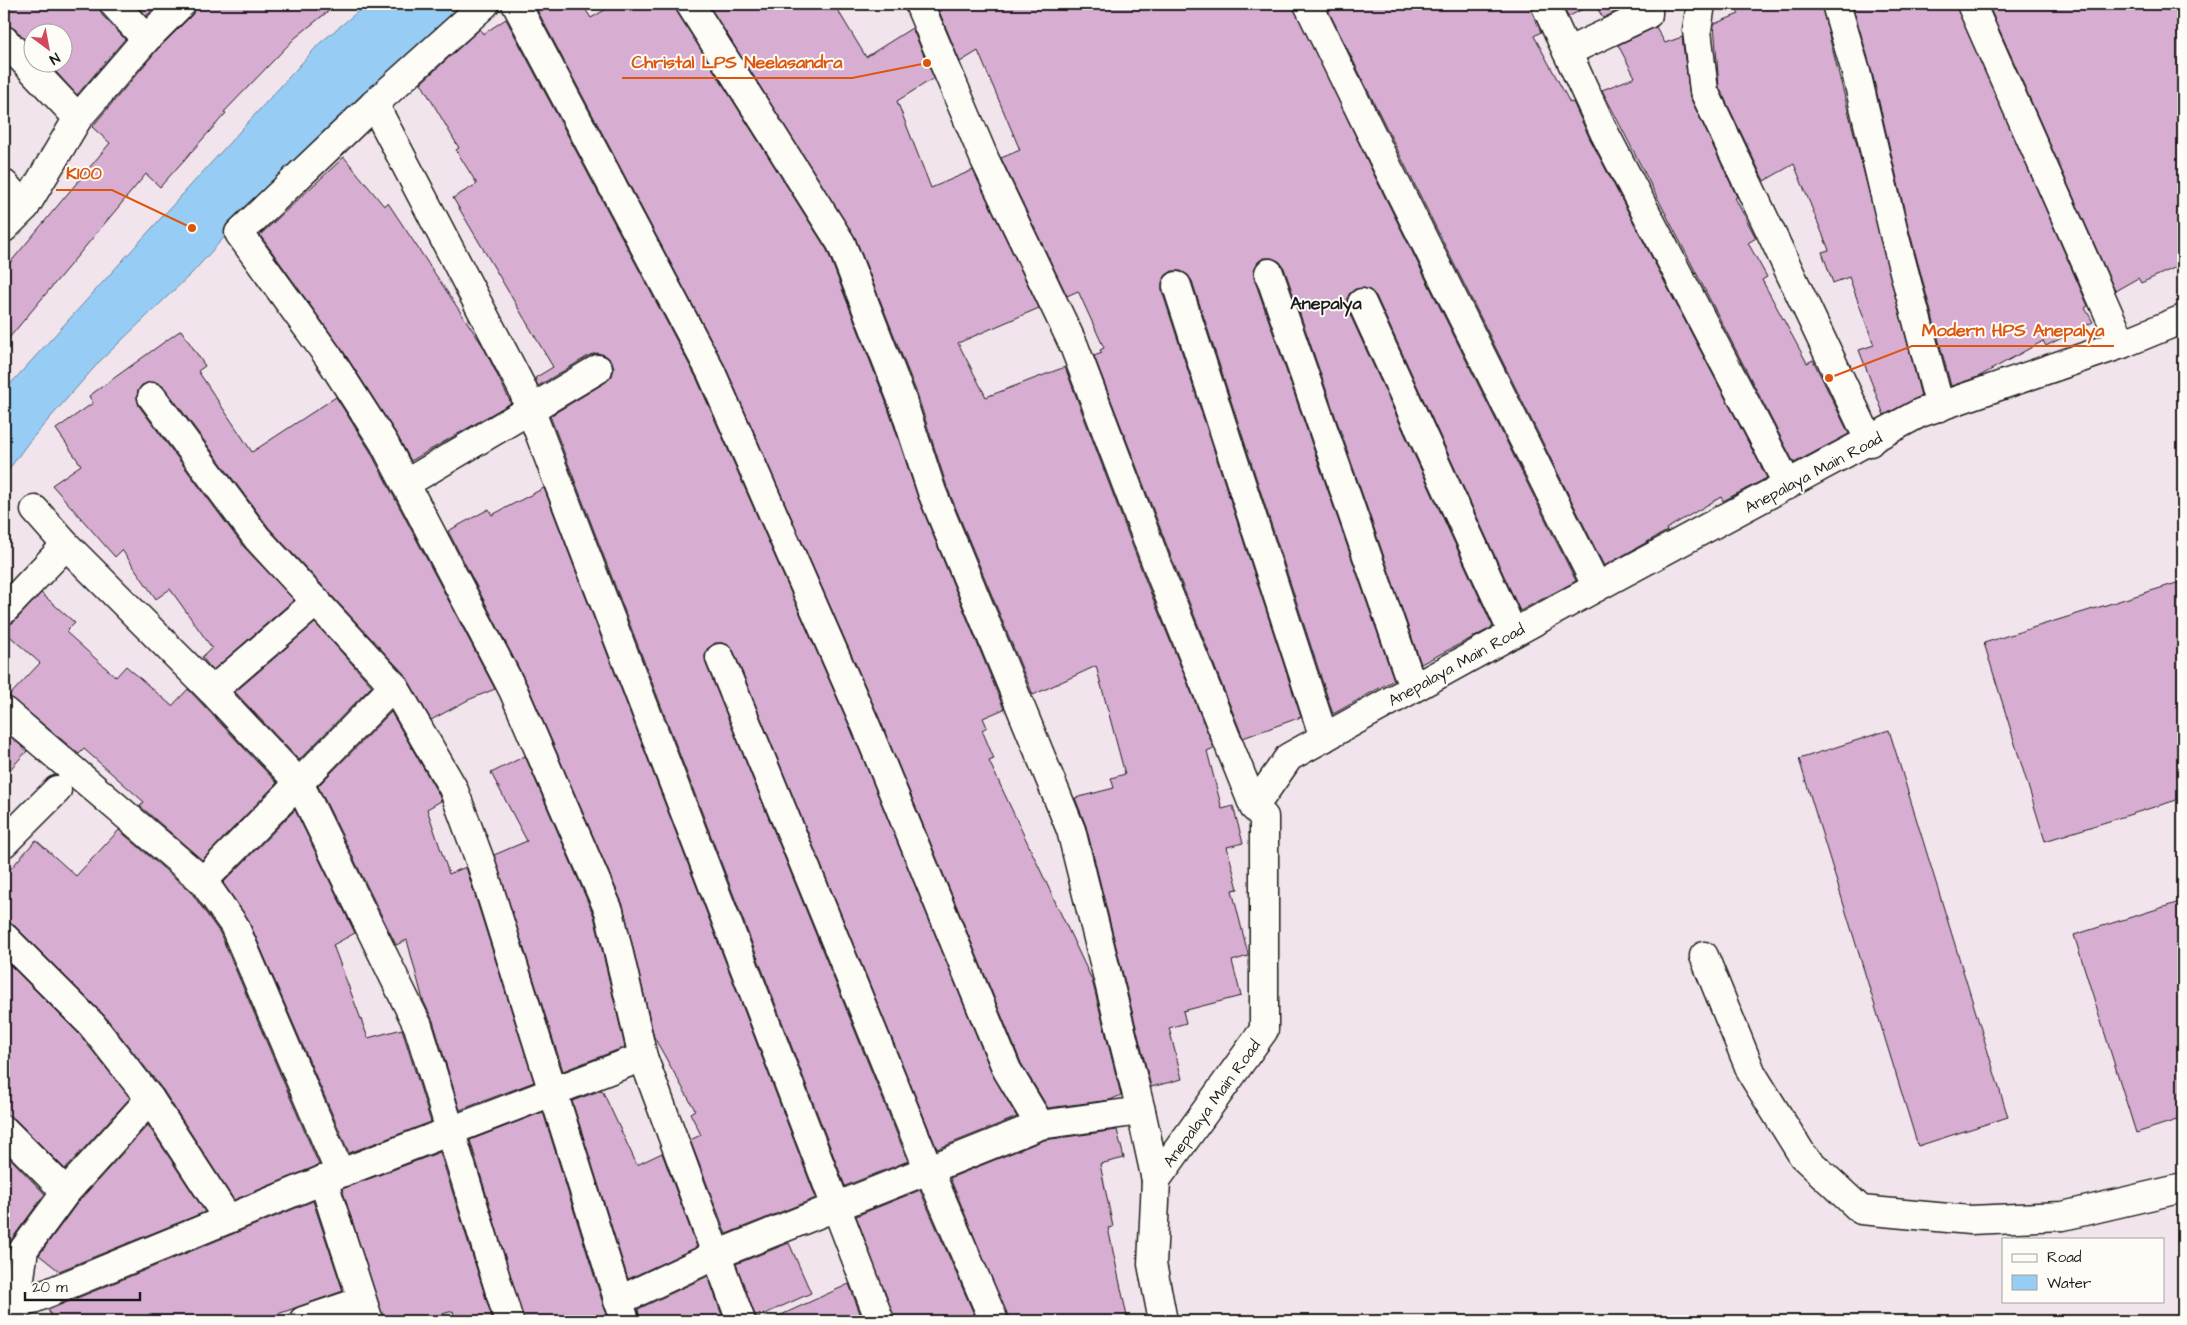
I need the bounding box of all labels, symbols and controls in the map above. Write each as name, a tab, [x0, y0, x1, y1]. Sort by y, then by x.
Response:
north arrow	[22, 22, 72, 72]
callout: Christal LPS Neelasandra	[622, 45, 852, 78]
text: N	[45, 47, 63, 69]
text: Christal LPS Neelasandra	[632, 50, 843, 75]
callout: K100	[56, 157, 112, 190]
text: K100	[66, 161, 103, 186]
district label: Anepalya	[1290, 291, 1362, 317]
callout: Modern HPS Anepalya	[1912, 313, 2114, 346]
text: Modern HPS Anepalya	[1922, 318, 2105, 344]
street label: Anepalaya Main Road	[1741, 427, 1887, 519]
street label: Anepalaya Main Road	[1384, 618, 1529, 712]
street label: Anepalaya Main Road	[1158, 1035, 1266, 1172]
legend	[2002, 1238, 2164, 1302]
text: Road	[2047, 1247, 2082, 1268]
scale bar	[25, 1270, 140, 1302]
text: Water	[2047, 1273, 2091, 1294]
text: 20 m	[32, 1277, 68, 1298]

